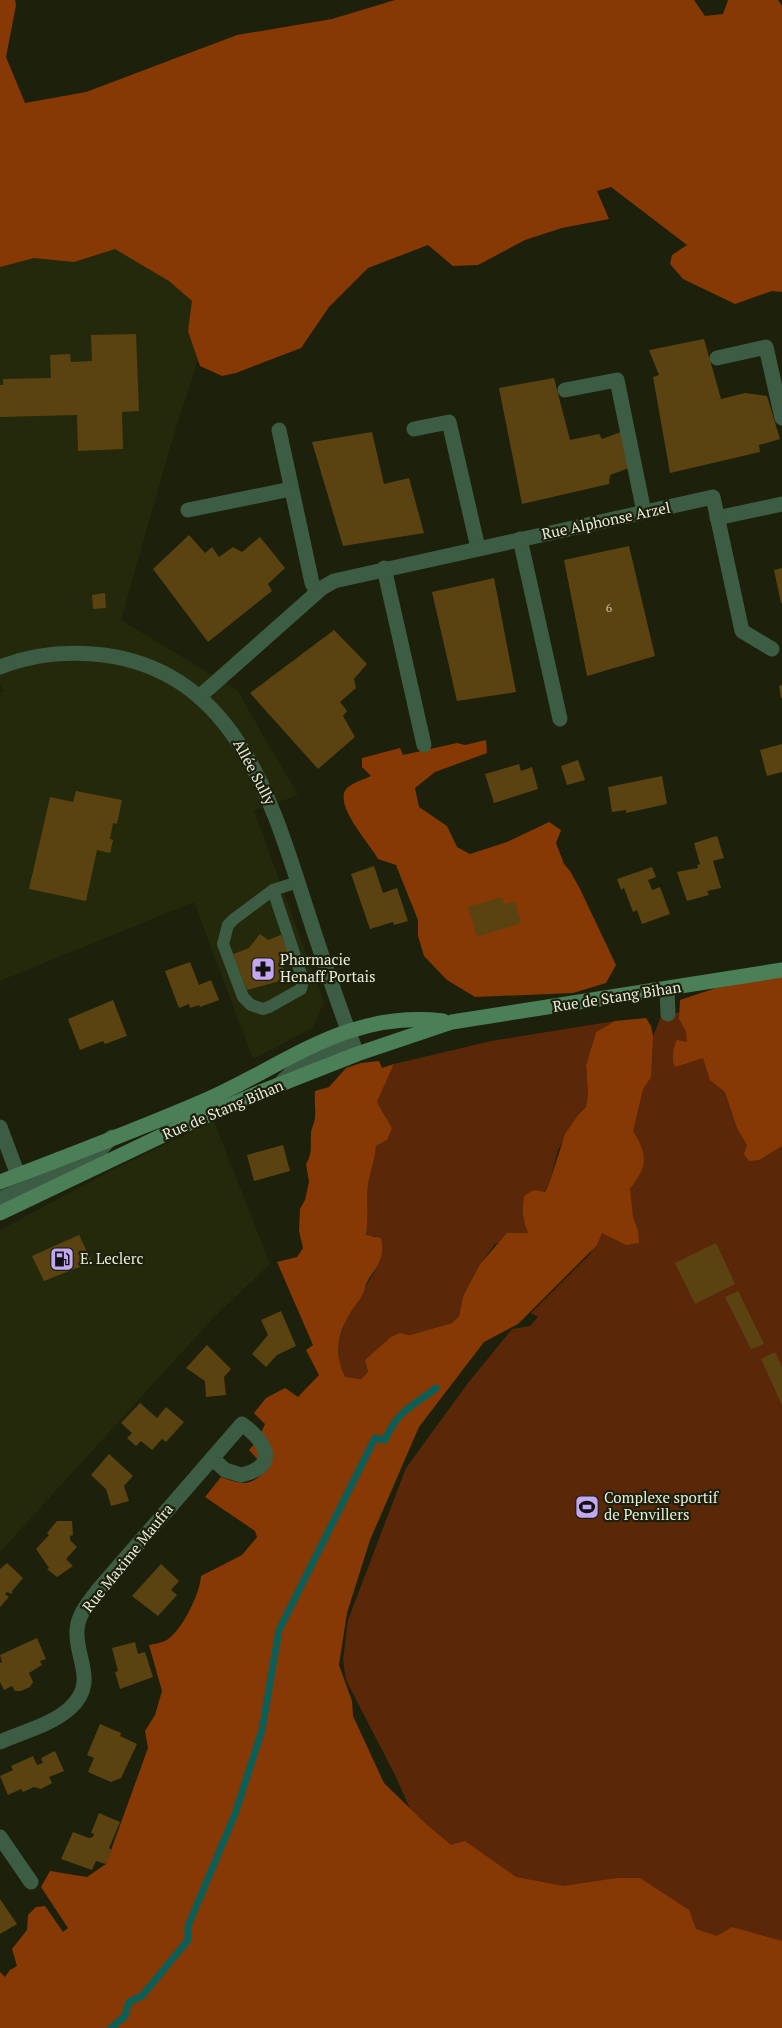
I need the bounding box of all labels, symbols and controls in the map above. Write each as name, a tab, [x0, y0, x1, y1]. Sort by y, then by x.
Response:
street label: Rue Alphonse Arzel	[540, 497, 672, 543]
house number: 6	[606, 600, 613, 615]
street label: Allée Sully	[229, 735, 281, 808]
place label: Pharmacie Henaff Portais	[280, 949, 376, 986]
pharmacy icon: Pharmacie Henaff Portais	[250, 956, 276, 982]
street label: Rue de Stang Bihan	[551, 976, 682, 1016]
street label: Rue de Stang Bihan	[159, 1075, 286, 1144]
fuel station icon: E. Leclerc	[49, 1246, 75, 1272]
place label: E. Leclerc	[80, 1248, 144, 1268]
place label: Complexe sportif de Penvillers	[604, 1487, 719, 1524]
sports icon: Complexe sportif de Penvillers	[574, 1494, 600, 1520]
street label: Rue Maxime Maufra	[77, 1499, 177, 1616]

